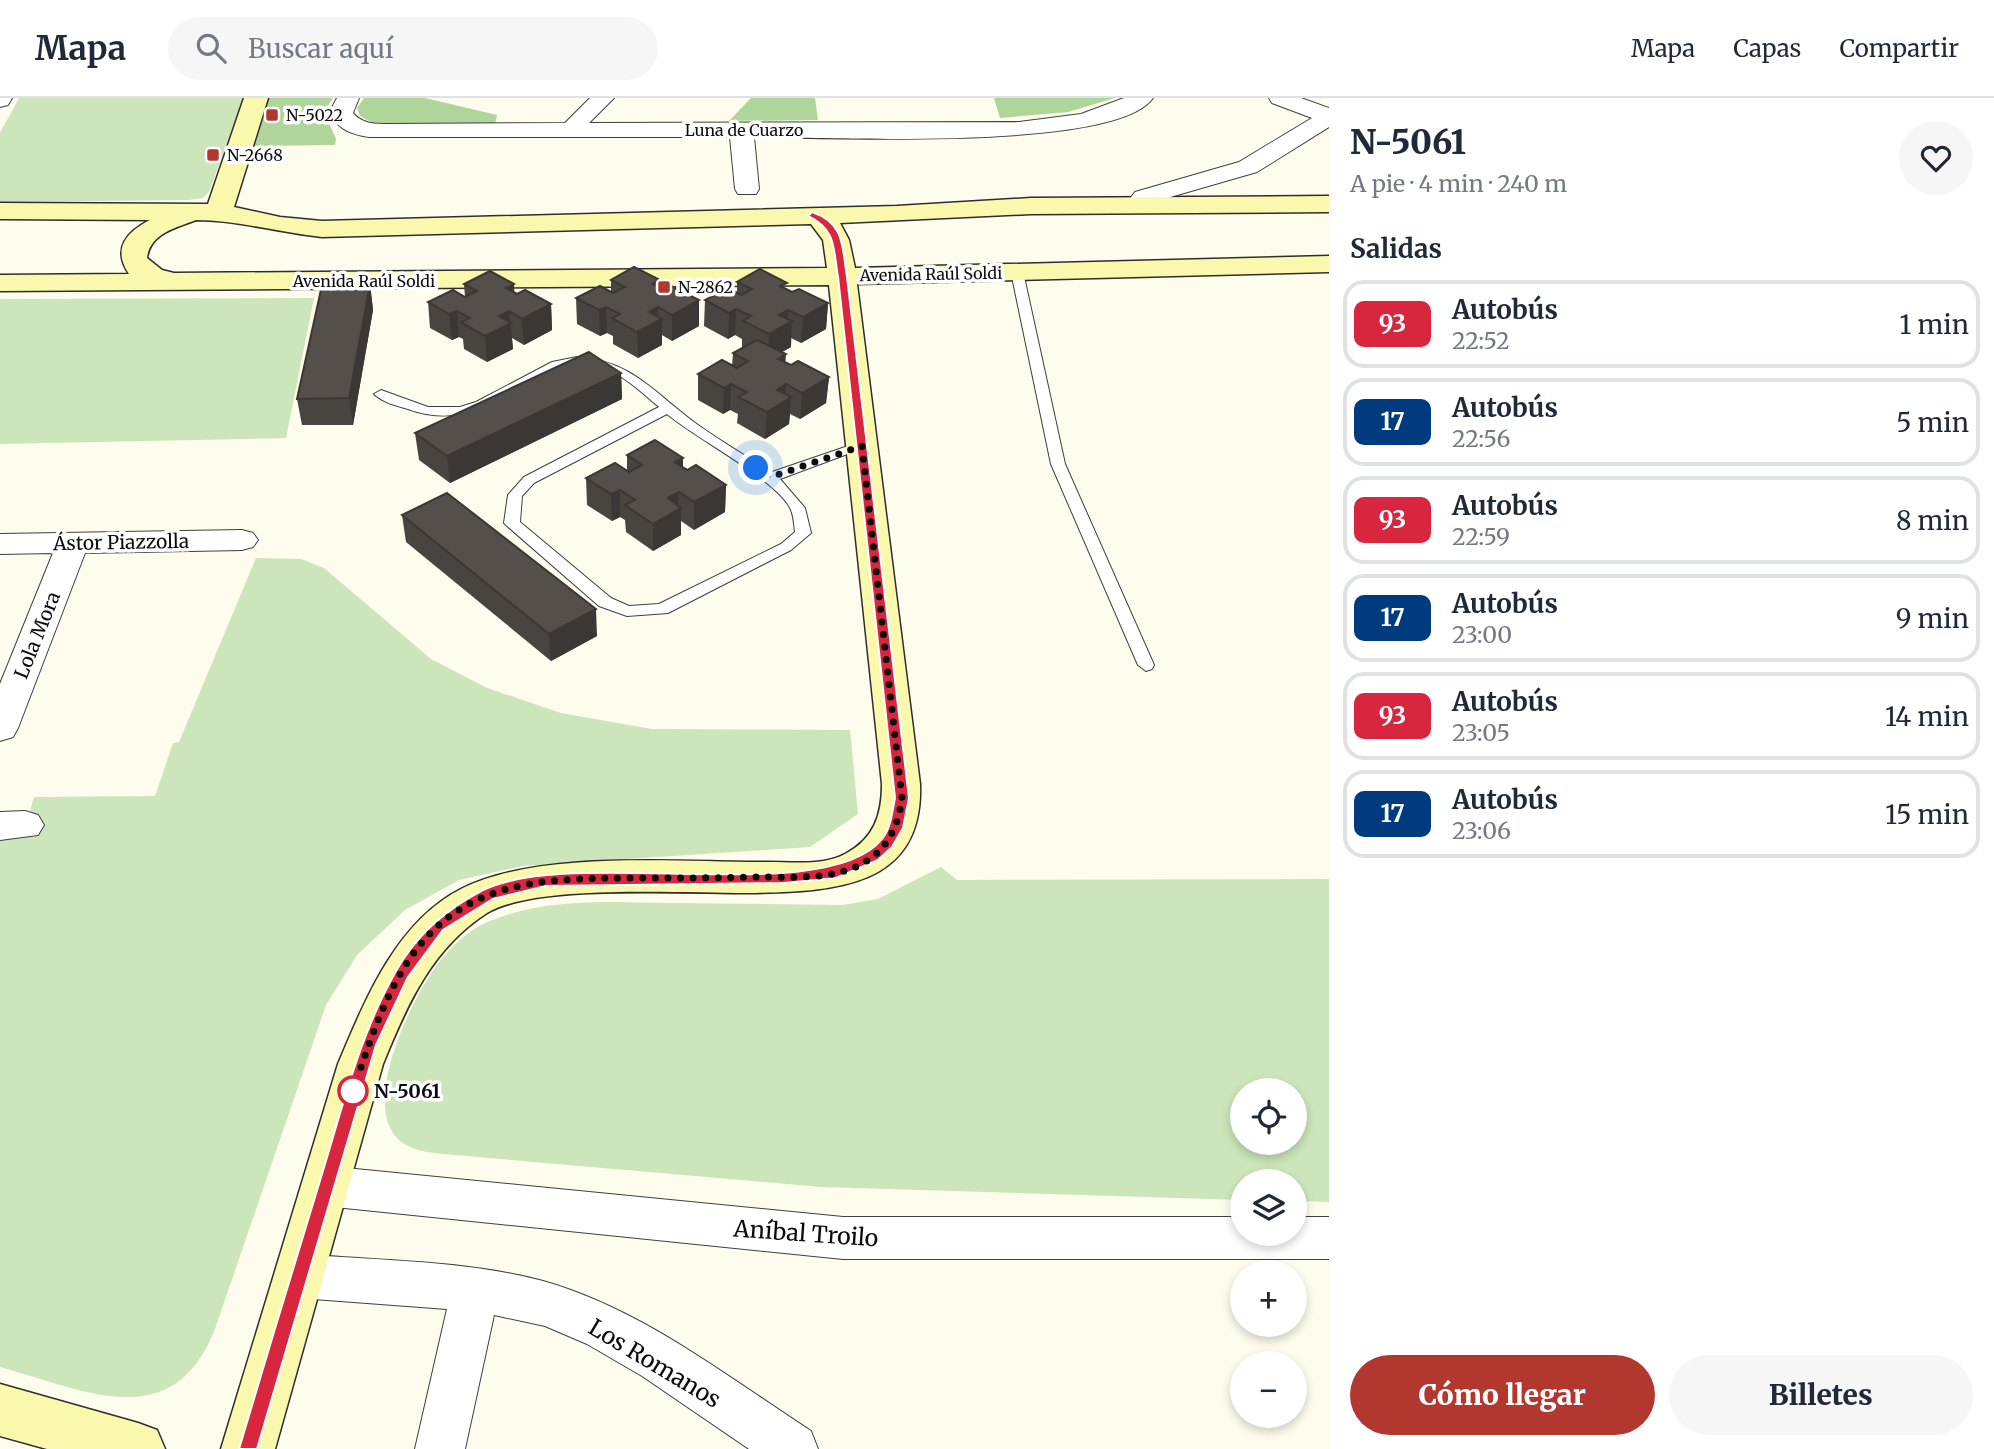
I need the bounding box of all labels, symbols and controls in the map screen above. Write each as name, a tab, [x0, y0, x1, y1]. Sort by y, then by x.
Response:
search box	[168, 17, 658, 80]
text: Mapa	[35, 28, 126, 69]
icon: search	[192, 29, 230, 67]
text: Buscar aquí	[248, 32, 393, 65]
text: Mapa	[1631, 33, 1695, 64]
text: Capas	[1733, 33, 1801, 64]
text: Compartir	[1839, 33, 1959, 64]
place label: N-5022	[286, 105, 343, 125]
marker: N-5022	[264, 107, 280, 123]
street label: Luna de Cuarzo	[685, 120, 803, 140]
button: heart	[1899, 121, 1973, 195]
text: N-5061	[1350, 122, 1466, 163]
place label: N-2668	[227, 145, 283, 165]
marker: N-2668	[205, 147, 221, 163]
text: A pie · 4 min · 240 m	[1350, 169, 1567, 198]
text: Salidas	[1350, 232, 1442, 265]
street label: Avenida Raúl Soldi	[859, 263, 1002, 285]
street label: Avenida Raúl Soldi	[292, 271, 435, 291]
place label: N-2862	[678, 277, 733, 297]
marker: N-2862	[656, 279, 672, 295]
text: Autobús	[1452, 293, 1558, 326]
text: 93	[1379, 308, 1406, 339]
text: 1 min	[1900, 308, 1969, 341]
text: 22:52	[1452, 326, 1510, 355]
text: Autobús	[1452, 391, 1558, 424]
text: 17	[1380, 406, 1405, 437]
text: 5 min	[1896, 406, 1969, 439]
text: 22:56	[1452, 424, 1510, 453]
your location	[738, 450, 773, 485]
text: Autobús	[1452, 489, 1558, 522]
text: 93	[1379, 504, 1406, 535]
text: 8 min	[1896, 504, 1969, 537]
text: 22:59	[1452, 522, 1510, 551]
street label: Ástor Piazzolla	[52, 529, 189, 555]
text: Autobús	[1452, 587, 1558, 620]
street label: Lola Mora	[9, 588, 65, 682]
text: 17	[1380, 602, 1405, 633]
text: 9 min	[1896, 602, 1969, 635]
text: 23:00	[1452, 620, 1512, 649]
text: Autobús	[1452, 685, 1558, 718]
text: 93	[1379, 700, 1406, 731]
text: 14 min	[1885, 700, 1969, 733]
text: 23:05	[1452, 718, 1510, 747]
text: Autobús	[1452, 783, 1558, 816]
text: 17	[1380, 798, 1405, 829]
text: 15 min	[1885, 798, 1969, 831]
text: 23:06	[1452, 816, 1511, 845]
marker: N-5061	[338, 1076, 368, 1106]
map controls	[1230, 1078, 1307, 1428]
button: locate	[1230, 1078, 1307, 1155]
place label: N-5061	[374, 1079, 440, 1103]
button: layers	[1230, 1169, 1307, 1246]
street label: Aníbal Troilo	[732, 1213, 879, 1253]
button: +	[1230, 1260, 1307, 1337]
street label: Los Romanos	[584, 1312, 726, 1414]
button: −	[1230, 1351, 1307, 1428]
button: Cómo llegar	[1350, 1355, 1655, 1435]
button: Billetes	[1669, 1355, 1973, 1435]

